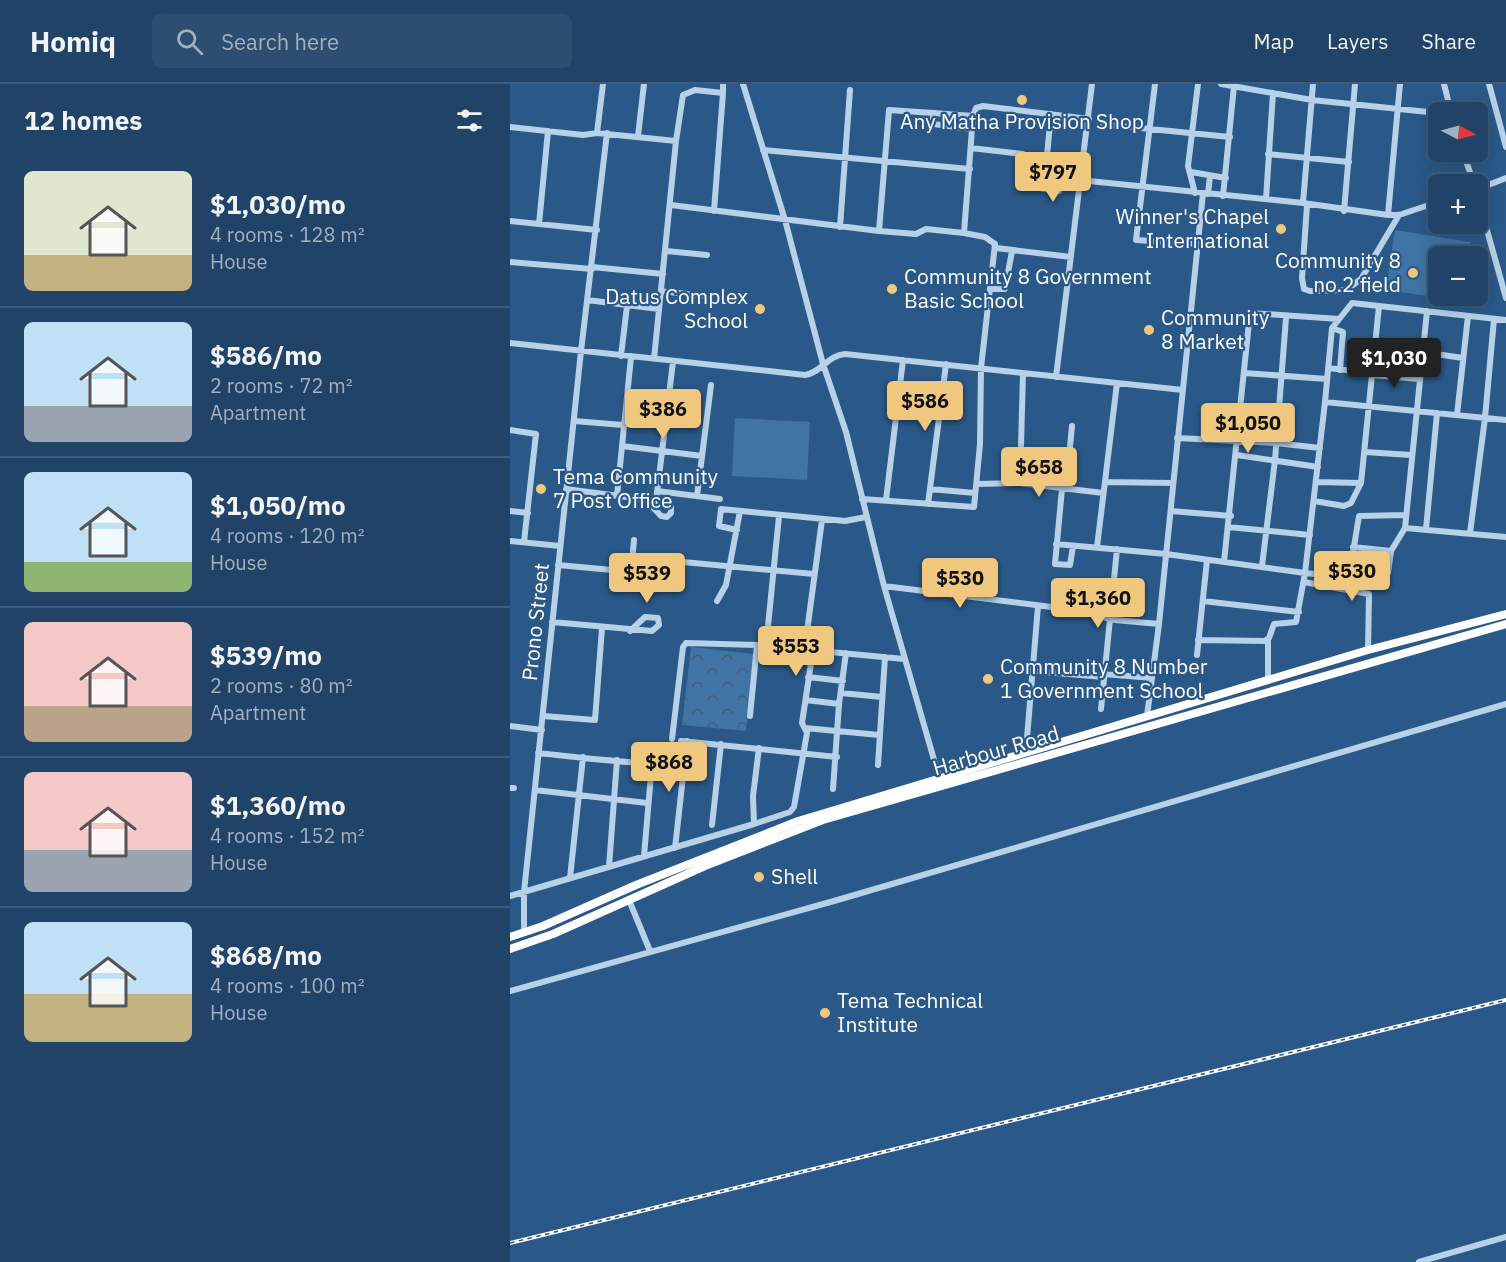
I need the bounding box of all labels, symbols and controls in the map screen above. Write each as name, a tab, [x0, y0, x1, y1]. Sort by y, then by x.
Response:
search box	[152, 14, 572, 68]
text: Homiq	[30, 23, 116, 60]
icon: search	[173, 25, 206, 58]
text: Search here	[221, 27, 339, 56]
text: Map	[1254, 27, 1294, 55]
text: Layers	[1327, 27, 1389, 55]
text: Share	[1422, 27, 1476, 55]
marker: Any Matha Provision Shop	[1015, 93, 1029, 107]
north arrow	[1428, 102, 1488, 162]
map controls	[1428, 102, 1488, 306]
text: 12 homes	[24, 103, 142, 137]
icon: filters	[453, 104, 486, 137]
place label: Any Matha Provision Shop	[900, 107, 1144, 135]
pin: $797	[1017, 152, 1089, 203]
text: $797	[1029, 158, 1077, 185]
button: +	[1428, 174, 1488, 234]
text: $1,030/mo	[210, 187, 346, 221]
icon: home	[72, 195, 144, 267]
place label: Winner's Chapel International	[1115, 202, 1269, 254]
text: 4 rooms · 128 m²	[210, 221, 365, 248]
marker: Winner's Chapel International	[1274, 222, 1288, 236]
place label: Community 8 no.2 field	[1275, 246, 1401, 298]
button: −	[1428, 246, 1488, 306]
text: House	[210, 248, 267, 275]
place label: Community 8 Government Basic School	[904, 262, 1152, 314]
marker: Community 8 no.2 field	[1406, 266, 1420, 280]
place label: Datus Complex School	[605, 282, 748, 334]
marker: Community 8 Government Basic School	[885, 282, 899, 296]
marker: Datus Complex School	[753, 302, 767, 316]
place label: Community 8 Market	[1161, 303, 1270, 355]
marker: Community 8 Market	[1142, 323, 1156, 337]
text: $586/mo	[210, 338, 322, 372]
pin: $1,030	[1345, 338, 1443, 389]
text: $1,030	[1361, 344, 1427, 371]
icon: home	[72, 346, 144, 418]
text: 2 rooms · 72 m²	[210, 372, 353, 399]
pin: $586	[889, 381, 961, 432]
text: $586	[901, 387, 949, 414]
pin: $386	[627, 389, 699, 440]
text: $386	[639, 395, 687, 422]
text: Apartment	[210, 399, 306, 426]
pin: $1,050	[1199, 403, 1297, 454]
text: $1,050	[1215, 409, 1281, 436]
pin: $658	[1003, 447, 1075, 498]
text: $658	[1015, 453, 1063, 480]
place label: Tema Community 7 Post Office	[553, 462, 719, 514]
marker: Tema Community 7 Post Office	[534, 482, 548, 496]
text: $1,050/mo	[210, 488, 346, 522]
icon: home	[72, 496, 144, 568]
text: 4 rooms · 120 m²	[210, 522, 365, 549]
text: House	[210, 549, 267, 576]
pin: $530	[1316, 551, 1388, 602]
pin: $539	[611, 553, 683, 604]
text: $530	[1328, 557, 1376, 584]
pin: $530	[924, 558, 996, 609]
text: $539	[623, 559, 671, 586]
street label: Prono Street	[515, 562, 555, 682]
text: $530	[936, 564, 984, 591]
pin: $1,360	[1049, 578, 1147, 629]
text: $1,360	[1065, 584, 1131, 611]
pin: $553	[760, 626, 832, 677]
text: $553	[772, 632, 820, 659]
text: $539/mo	[210, 638, 322, 672]
icon: home	[72, 646, 144, 718]
place label: Community 8 Number 1 Government School	[1000, 652, 1208, 704]
text: 2 rooms · 80 m²	[210, 672, 353, 699]
marker: Community 8 Number 1 Government School	[981, 672, 995, 686]
text: Apartment	[210, 699, 306, 726]
street label: Harbour Road	[929, 719, 1062, 781]
pin: $868	[633, 742, 705, 793]
text: $868	[645, 748, 693, 775]
text: $1,360/mo	[210, 788, 346, 822]
icon: home	[72, 796, 144, 868]
text: 4 rooms · 152 m²	[210, 822, 365, 849]
text: House	[210, 849, 267, 876]
place label: Shell	[771, 862, 818, 890]
marker: Shell	[752, 870, 766, 884]
text: $868/mo	[210, 938, 322, 972]
icon: home	[72, 946, 144, 1018]
text: 4 rooms · 100 m²	[210, 972, 365, 999]
place label: Tema Technical Institute	[837, 986, 983, 1038]
text: House	[210, 999, 267, 1026]
marker: Tema Technical Institute	[818, 1006, 832, 1020]

